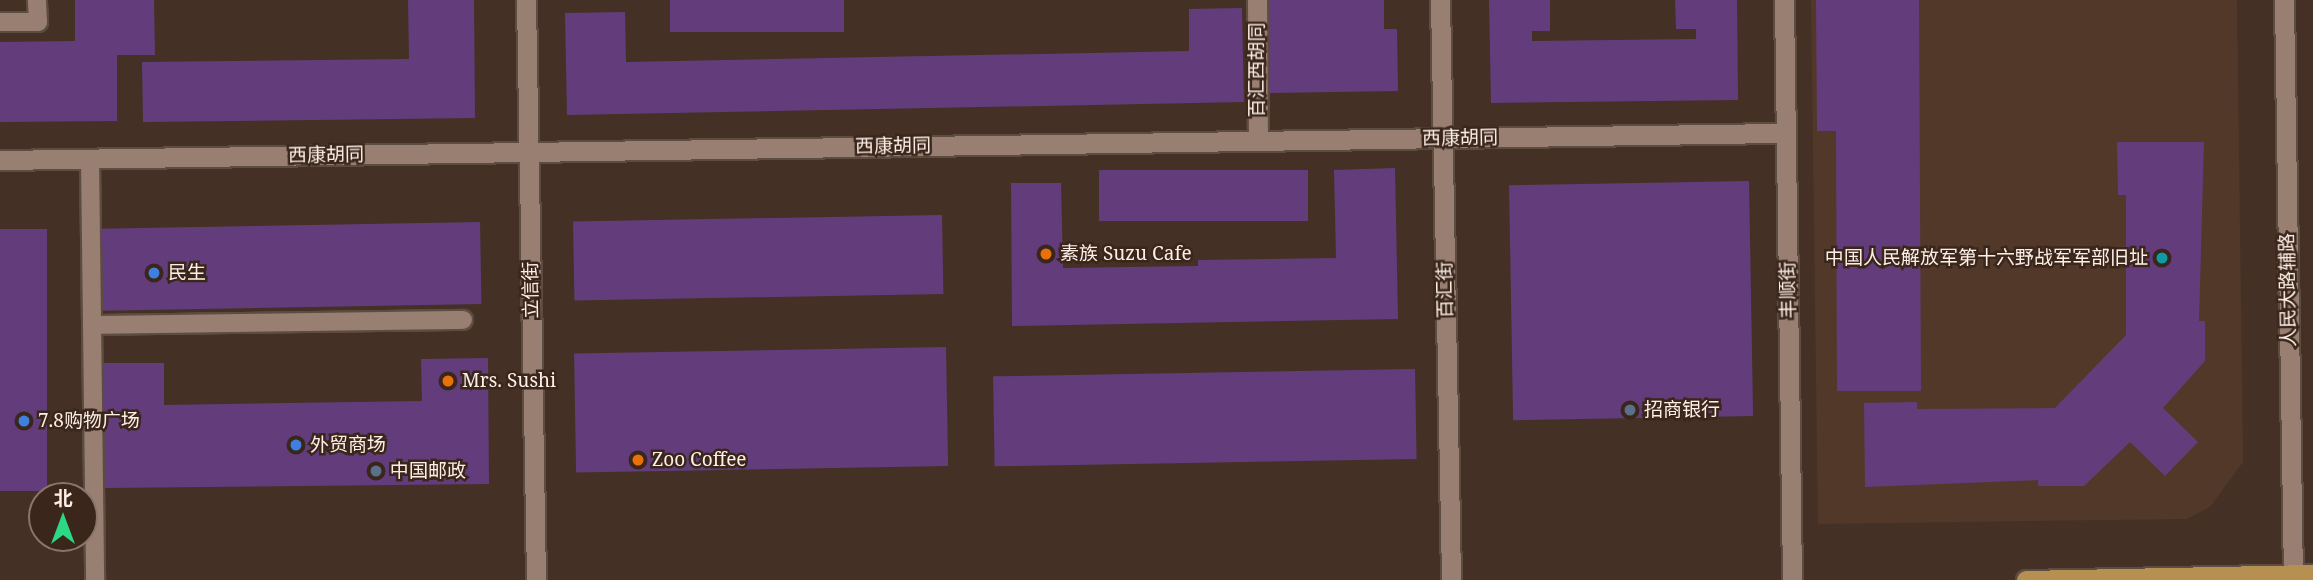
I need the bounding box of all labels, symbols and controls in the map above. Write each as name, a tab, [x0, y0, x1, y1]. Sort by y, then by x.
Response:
street label: 百汇西胡同	[1246, 23, 1268, 117]
street label: 西康胡同	[1422, 126, 1498, 150]
street label: 西康胡同	[855, 134, 931, 158]
street label: 西康胡同	[288, 143, 364, 167]
street label: 人民大路辅路	[2276, 233, 2300, 347]
place label: 素族 Suzu Cafe	[1060, 243, 1192, 265]
marker: 素族 Suzu Cafe	[1038, 246, 1054, 262]
place label: 中国人民解放军第十六野战军军部旧址	[1825, 247, 2148, 269]
marker: 中国人民解放军第十六野战军军部旧址	[2154, 250, 2170, 266]
street label: 立信街	[519, 261, 543, 319]
street label: 百汇街	[1433, 261, 1457, 319]
street label: 丰顺街	[1776, 261, 1800, 319]
place label: 民生	[168, 262, 206, 284]
marker: 民生	[146, 265, 162, 281]
place label: Mrs. Sushi	[462, 370, 556, 392]
marker: Mrs. Sushi	[440, 373, 456, 389]
place label: 招商银行	[1644, 399, 1720, 421]
marker: 招商银行	[1622, 402, 1638, 418]
place label: 7.8购物广场	[38, 410, 140, 432]
marker: 7.8购物广场	[16, 413, 32, 429]
place label: 外贸商场	[310, 434, 386, 456]
marker: 外贸商场	[288, 437, 304, 453]
place label: Zoo Coffee	[652, 449, 747, 471]
marker: Zoo Coffee	[630, 452, 646, 468]
place label: 中国邮政	[390, 460, 466, 482]
marker: 中国邮政	[368, 463, 384, 479]
north arrow	[28, 482, 98, 552]
text: 北	[53, 485, 73, 511]

